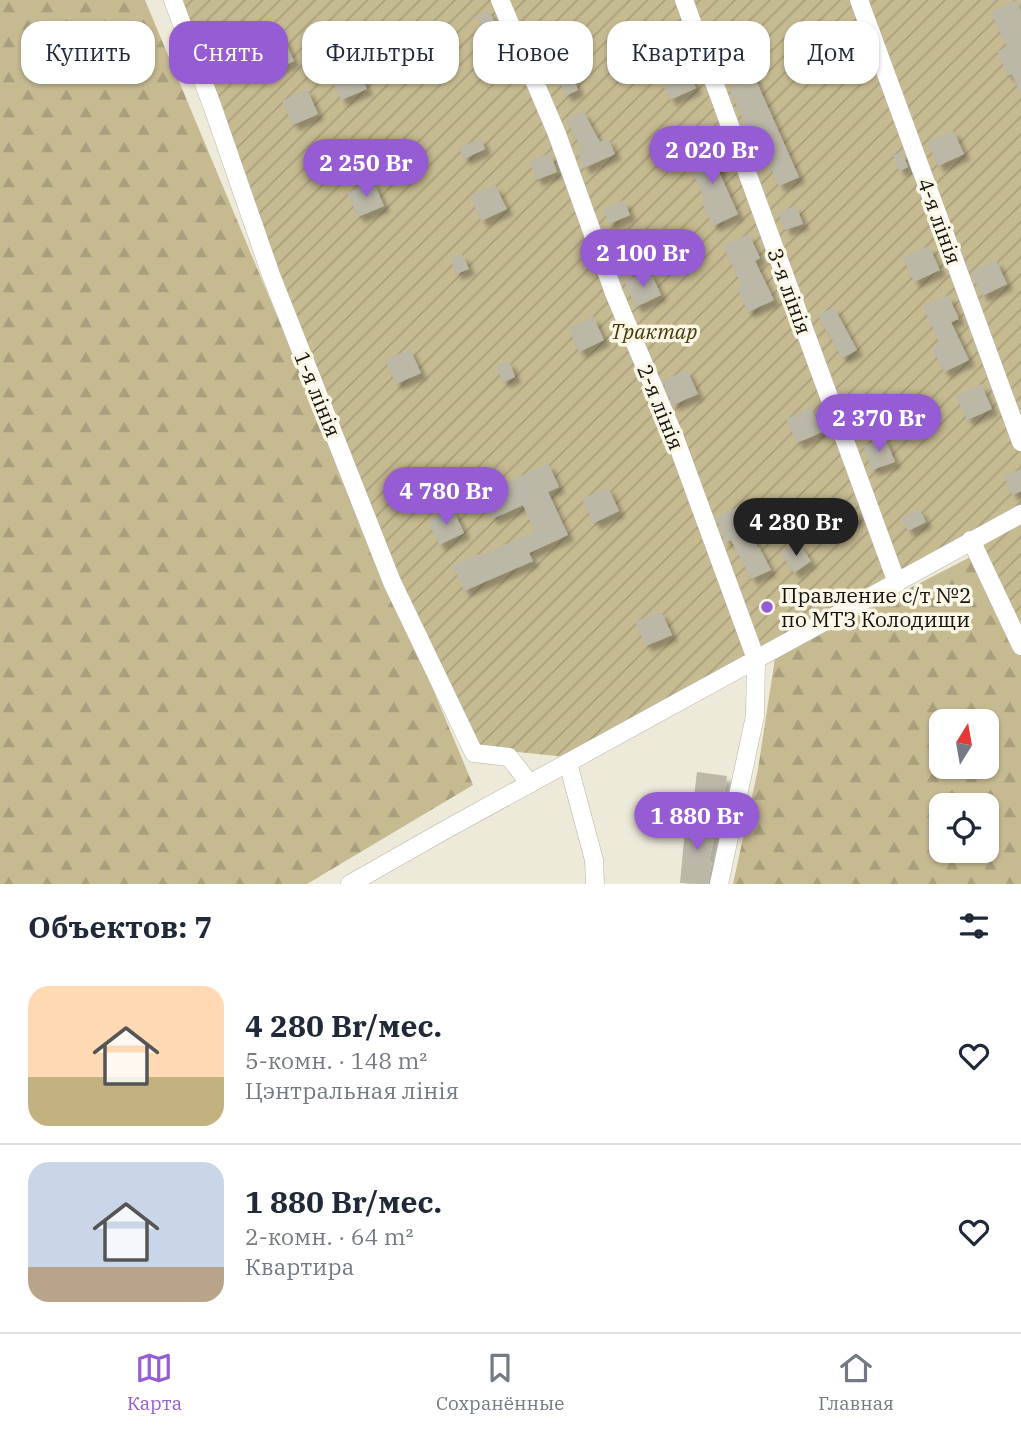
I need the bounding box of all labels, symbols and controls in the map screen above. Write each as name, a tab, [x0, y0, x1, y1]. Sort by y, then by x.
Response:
chip: Купить	[21, 21, 155, 84]
chip: Снять	[169, 21, 288, 84]
chip: Фильтры	[302, 21, 459, 84]
chip: Новое	[473, 21, 593, 84]
chip: Квартира	[607, 21, 770, 84]
chip: Дом	[784, 21, 879, 84]
pin: 2 020 Br	[640, 127, 784, 186]
text: 2 020 Br	[665, 134, 759, 164]
pin: 2 250 Br	[294, 140, 438, 199]
text: 2 250 Br	[319, 147, 413, 177]
street label: 4-я лінія	[911, 174, 969, 268]
pin: 2 100 Br	[571, 230, 715, 289]
text: 2 100 Br	[596, 237, 690, 267]
street label: 3-я лінія	[761, 244, 819, 338]
park label: Трактар	[610, 317, 698, 345]
street label: 1-я лінія	[288, 347, 348, 441]
street label: 2-я лінія	[631, 360, 691, 454]
pin: 2 370 Br	[807, 394, 951, 454]
text: 2 370 Br	[832, 402, 926, 432]
pin: 4 780 Br	[374, 468, 518, 527]
text: 4 780 Br	[399, 475, 493, 505]
pin: 4 280 Br	[724, 498, 868, 558]
text: 4 280 Br	[749, 506, 843, 536]
place label: Правление с/т №2 по МТЗ Колодищи	[781, 581, 972, 633]
marker: Правление с/т №2 по МТЗ Колодищи	[759, 599, 775, 615]
north arrow	[929, 709, 999, 779]
map controls	[929, 709, 999, 863]
pin: 1 880 Br	[625, 792, 769, 852]
button: locate	[929, 793, 999, 863]
text: 1 880 Br	[650, 800, 744, 830]
text: Объектов: 7	[28, 907, 212, 946]
icon: filters	[955, 907, 993, 945]
text: 4 280 Br/мес.	[245, 1006, 442, 1045]
icon: home	[84, 1014, 168, 1098]
icon: heart	[955, 1037, 993, 1075]
text: 5-комн. · 148 m²	[245, 1045, 427, 1075]
text: Цэнтральная лінія	[245, 1075, 459, 1105]
text: 1 880 Br/мес.	[245, 1182, 442, 1221]
icon: home	[84, 1190, 168, 1274]
icon: heart	[955, 1213, 993, 1251]
text: 2-комн. · 64 m²	[245, 1221, 414, 1251]
text: Квартира	[245, 1251, 354, 1281]
tab: Карта	[127, 1349, 182, 1415]
tab: Сохранённые	[436, 1349, 565, 1415]
tab: Главная	[818, 1349, 894, 1415]

